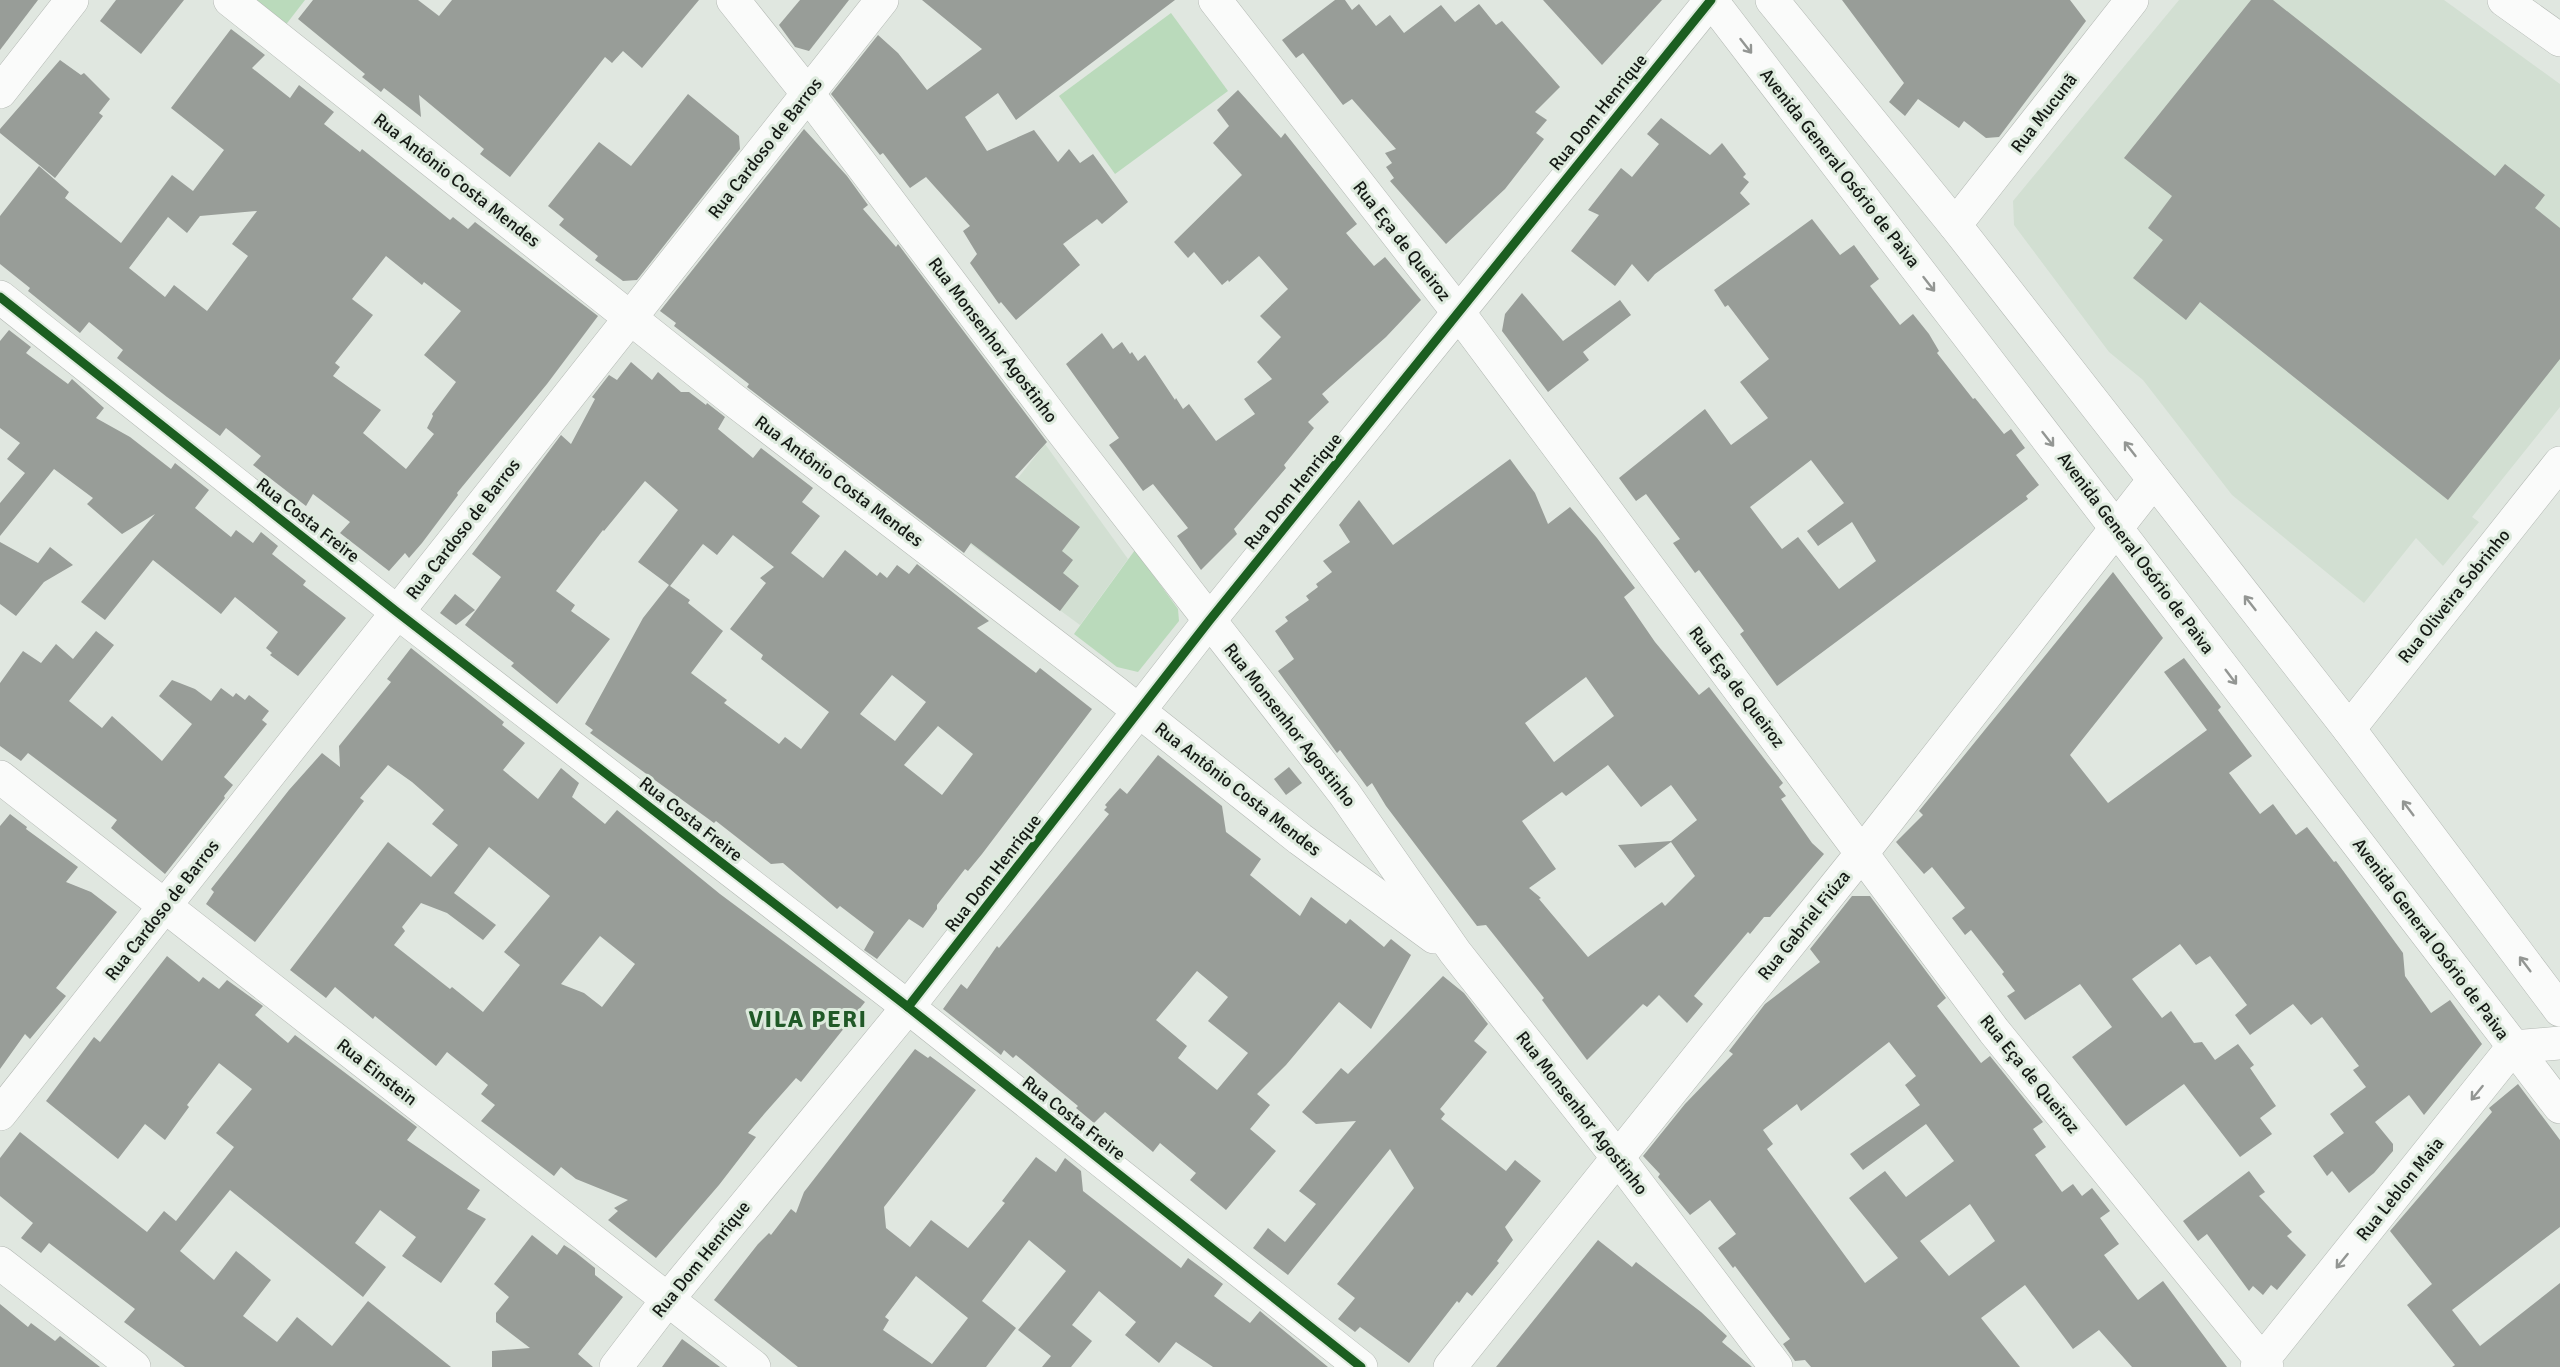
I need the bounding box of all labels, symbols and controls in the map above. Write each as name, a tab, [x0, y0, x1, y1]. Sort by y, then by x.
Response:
one-way arrow	[1740, 38, 1753, 54]
street label: Rua Dom Henrique	[1544, 49, 1652, 175]
street label: Avenida General Osório de Paiva	[1755, 64, 1925, 272]
street label: Rua Mucunã	[2006, 69, 2082, 157]
street label: Rua Cardoso de Barros	[703, 73, 827, 223]
street label: Rua Antônio Costa Mendes	[370, 108, 545, 252]
street label: Rua Eça de Queiroz	[1348, 177, 1456, 305]
street label: Rua Monsenhor Agostinho	[924, 253, 1062, 427]
one-way arrow	[1923, 276, 1936, 292]
street label: Rua Antônio Costa Mendes	[751, 411, 928, 551]
street label: Rua Dom Henrique	[1239, 428, 1347, 554]
one-way arrow	[2042, 430, 2055, 446]
one-way arrow	[2124, 442, 2137, 458]
street label: Avenida General Osório de Paiva	[2053, 448, 2219, 658]
street label: Rua Cardoso de Barros	[401, 454, 525, 604]
street label: Rua Costa Freire	[252, 473, 364, 567]
street label: Rua Oliveira Sobrinho	[2393, 525, 2515, 667]
one-way arrow	[2244, 595, 2257, 611]
street label: Rua Eça de Queiroz	[1684, 622, 1790, 752]
street label: Rua Monsenhor Agostinho	[1219, 639, 1361, 811]
one-way arrow	[2224, 669, 2237, 685]
street label: Rua Antônio Costa Mendes	[1151, 717, 1326, 861]
street label: Rua Costa Freire	[635, 772, 747, 866]
one-way arrow	[2401, 800, 2414, 816]
street label: Rua Dom Henrique	[940, 810, 1046, 936]
street label: Avenida General Osório de Paiva	[2348, 834, 2514, 1044]
street label: Rua Cardoso de Barros	[100, 835, 224, 985]
street label: Rua Gabriel Fiúza	[1753, 866, 1855, 984]
one-way arrow	[2518, 956, 2531, 972]
district label: VILA PERI	[749, 1004, 867, 1034]
street label: Rua Eça de Queiroz	[1975, 1010, 2085, 1138]
street label: Rua Monsenhor Agostinho	[1511, 1027, 1653, 1199]
street label: Rua Einstein	[332, 1034, 422, 1110]
street label: Rua Costa Freire	[1018, 1071, 1130, 1165]
one-way arrow	[2470, 1084, 2483, 1100]
street label: Rua Leblon Maia	[2352, 1133, 2448, 1245]
street label: Rua Dom Henrique	[647, 1196, 755, 1322]
one-way arrow	[2335, 1253, 2348, 1269]

